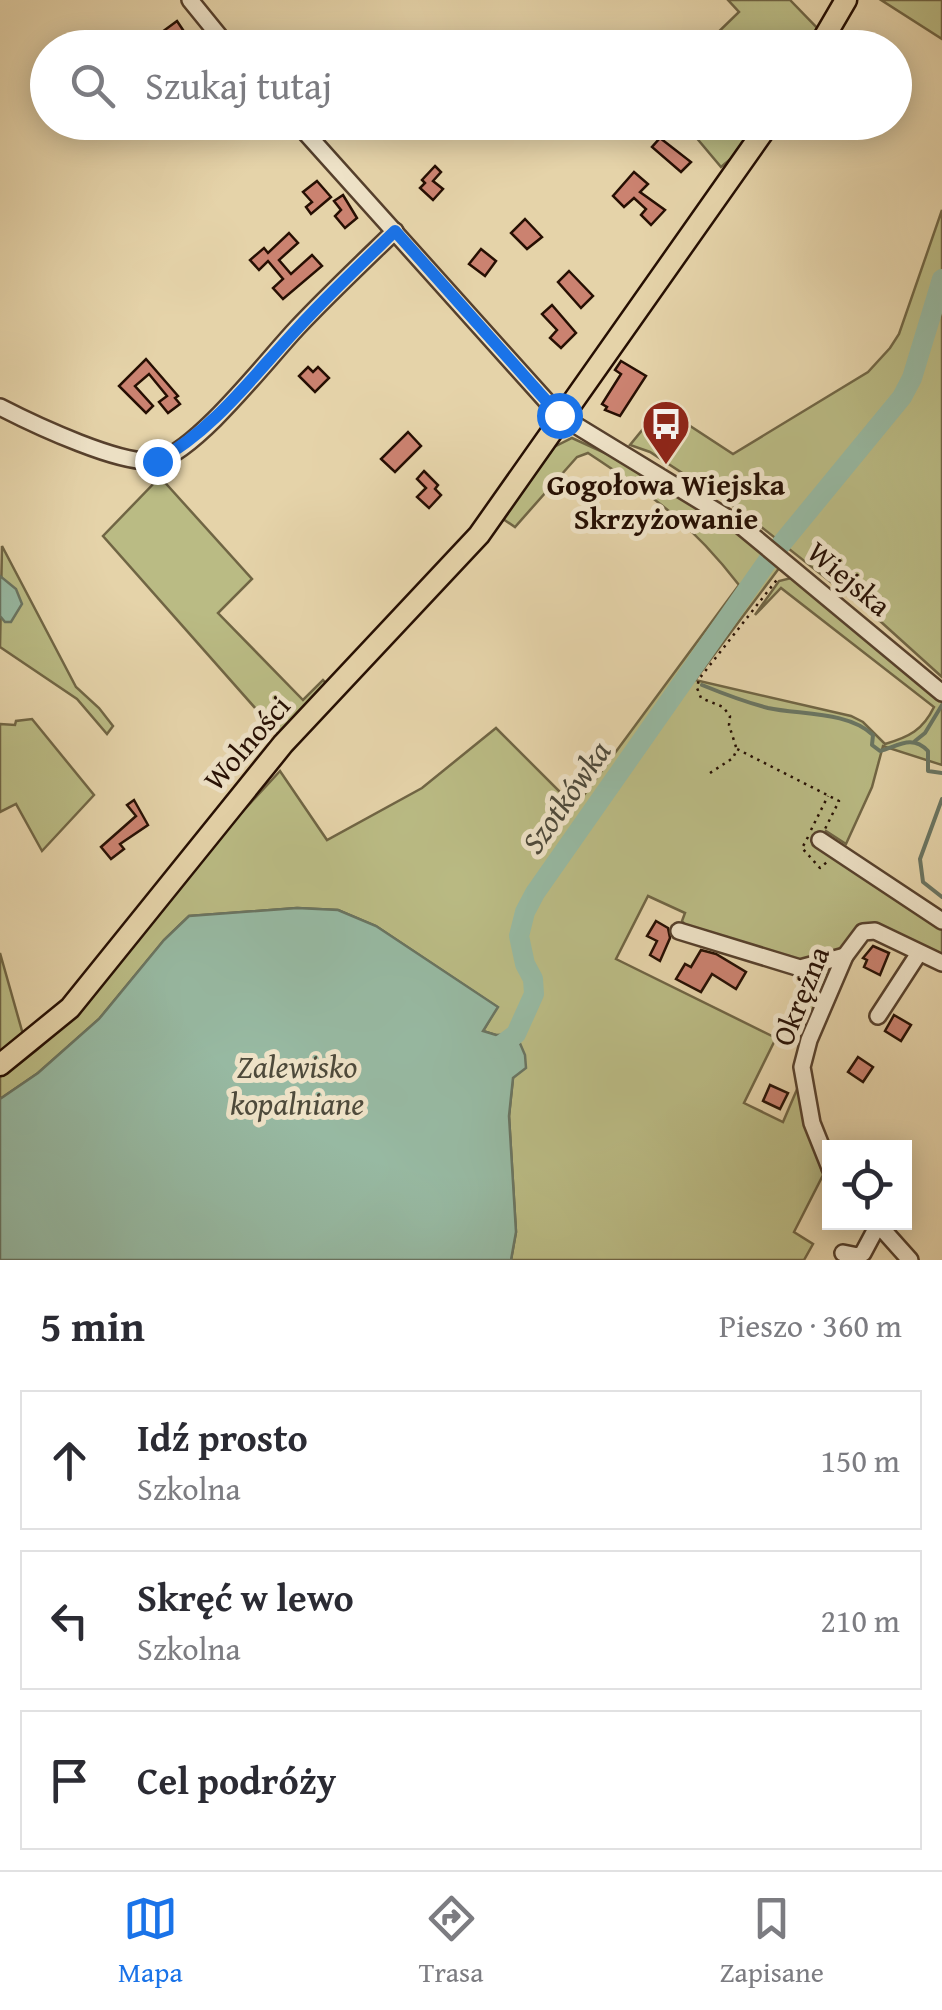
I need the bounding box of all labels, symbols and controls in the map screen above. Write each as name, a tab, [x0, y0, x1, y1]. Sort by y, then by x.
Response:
search box	[30, 30, 912, 140]
text: Szukaj tutaj	[145, 57, 332, 113]
icon: search	[65, 58, 120, 113]
route start	[537, 393, 583, 439]
bus stop icon: Gogołowa Wiejska Skrzyżowanie	[640, 398, 692, 466]
route end	[135, 439, 181, 485]
place label: Gogołowa Wiejska Skrzyżowanie	[547, 462, 786, 540]
street label: Wiejska	[798, 530, 901, 626]
street label: Wolności	[192, 685, 300, 800]
water label: Szotkówka	[509, 730, 622, 863]
street label: Okrężna	[760, 939, 840, 1052]
water label: Zalewisko kopalniane	[230, 1043, 364, 1127]
map controls	[822, 1140, 912, 1230]
button: locate	[822, 1140, 912, 1230]
text: 5 min	[40, 1295, 145, 1356]
text: Pieszo · 360 m	[719, 1302, 902, 1349]
text: Idź prosto	[137, 1409, 308, 1465]
icon: ahead	[42, 1433, 97, 1488]
text: 150 m	[821, 1437, 900, 1484]
text: Szkolna	[137, 1465, 241, 1512]
text: Skręć w lewo	[137, 1569, 354, 1625]
icon: left	[42, 1593, 97, 1648]
text: 210 m	[821, 1597, 900, 1644]
text: Szkolna	[137, 1625, 241, 1672]
text: Cel podróży	[137, 1752, 336, 1808]
icon: arrive	[42, 1753, 97, 1808]
tab: Mapa	[118, 1891, 183, 1992]
tab: Trasa	[419, 1891, 483, 1992]
tab: Zapisane	[720, 1891, 824, 1992]

